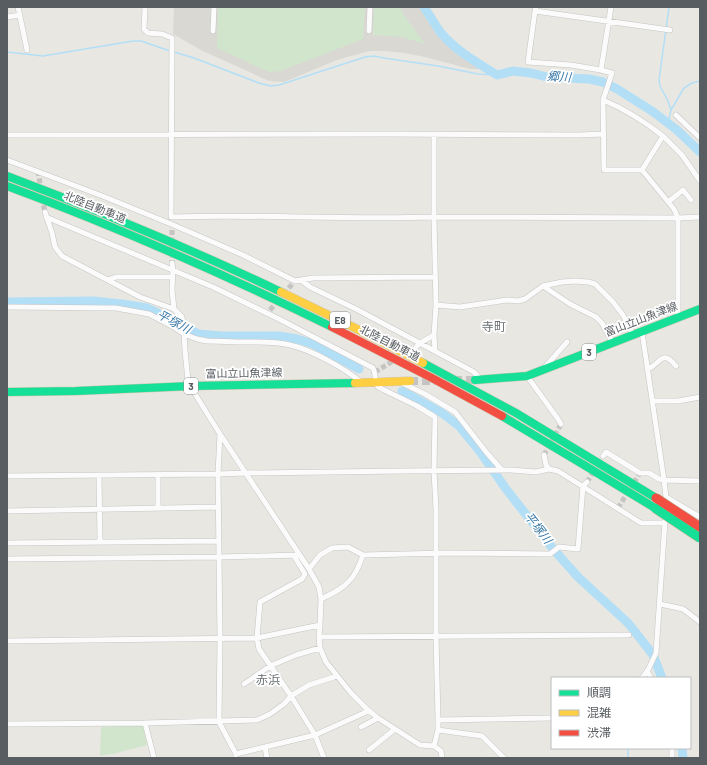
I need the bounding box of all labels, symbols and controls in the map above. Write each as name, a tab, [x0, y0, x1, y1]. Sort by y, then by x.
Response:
water label: 郷川	[547, 68, 573, 84]
street label: 北陸自動車道	[62, 188, 128, 225]
street label: 富山立山魚津線	[603, 299, 679, 338]
water label: 平塚川	[155, 306, 195, 337]
road number: E8	[330, 312, 350, 328]
district label: 寺町	[482, 319, 506, 333]
street label: 北陸自動車道	[358, 322, 423, 363]
road number: 3	[582, 344, 596, 360]
street label: 富山立山魚津線	[205, 365, 283, 380]
road number: 3	[184, 378, 198, 394]
water label: 平塚川	[522, 509, 557, 547]
district label: 赤浜	[256, 672, 280, 686]
legend	[551, 677, 691, 749]
text: 順調	[587, 685, 611, 699]
text: 混雑	[587, 705, 611, 719]
text: 渋滞	[587, 725, 611, 739]

